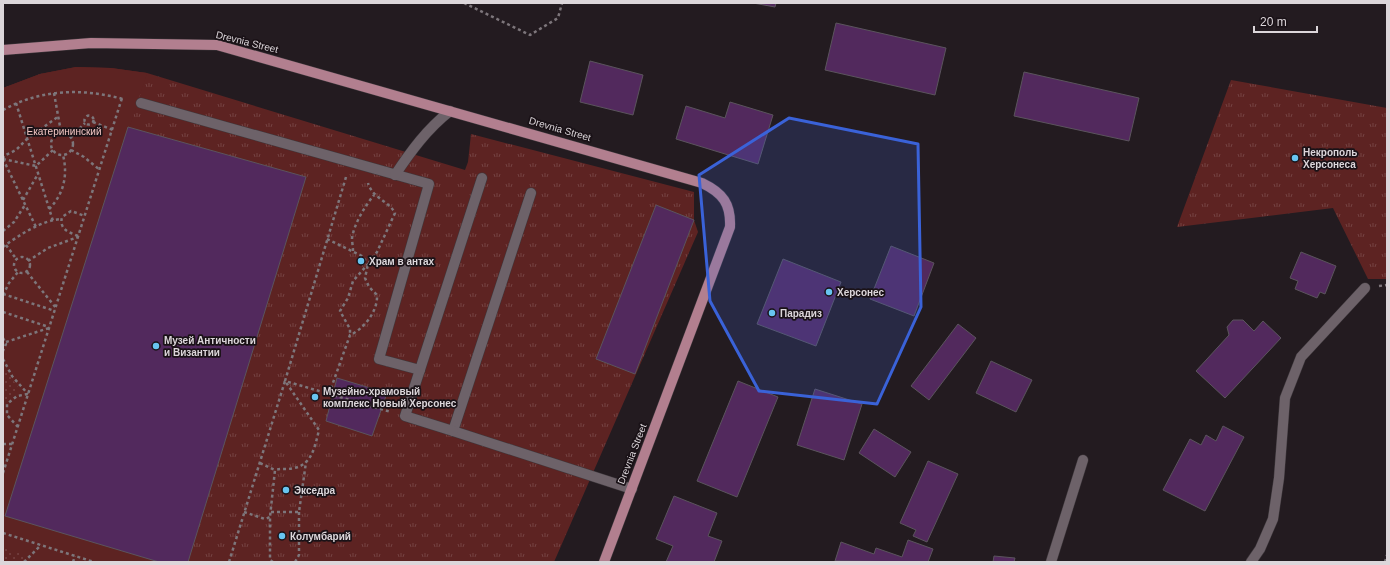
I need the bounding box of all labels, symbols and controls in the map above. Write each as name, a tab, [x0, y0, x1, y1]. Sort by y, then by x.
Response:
scale bar	[1254, 8, 1317, 34]
text: 20 m	[1260, 15, 1287, 29]
street label: Drevnia Street	[215, 29, 280, 55]
street label: Drevnia Street	[528, 115, 592, 143]
park label: Екатерининский	[27, 126, 101, 137]
place label: Некрополь Херсонеса	[1303, 147, 1357, 170]
marker: Некрополь Херсонеса	[1290, 153, 1300, 163]
marker: Храм в антах	[356, 256, 366, 266]
place label: Храм в антах	[369, 256, 435, 267]
marker: Херсонес	[824, 287, 834, 297]
place label: Херсонес	[837, 287, 884, 298]
marker: Парадиз	[767, 308, 777, 318]
place label: Парадиз	[780, 308, 822, 319]
place label: Музей Античности и Византии	[164, 335, 256, 358]
marker: Музей Античности и Византии	[151, 341, 161, 351]
place label: Музейно-храмовый комплекс Новый Херсонес	[323, 386, 457, 409]
marker: Музейно-храмовый комплекс Новый Херсонес	[310, 392, 320, 402]
street label: Drevnia Street	[615, 422, 649, 486]
marker: Экседра	[281, 485, 291, 495]
place label: Экседра	[294, 485, 336, 496]
marker: Колумбарий	[277, 531, 287, 541]
place label: Колумбарий	[290, 531, 351, 542]

